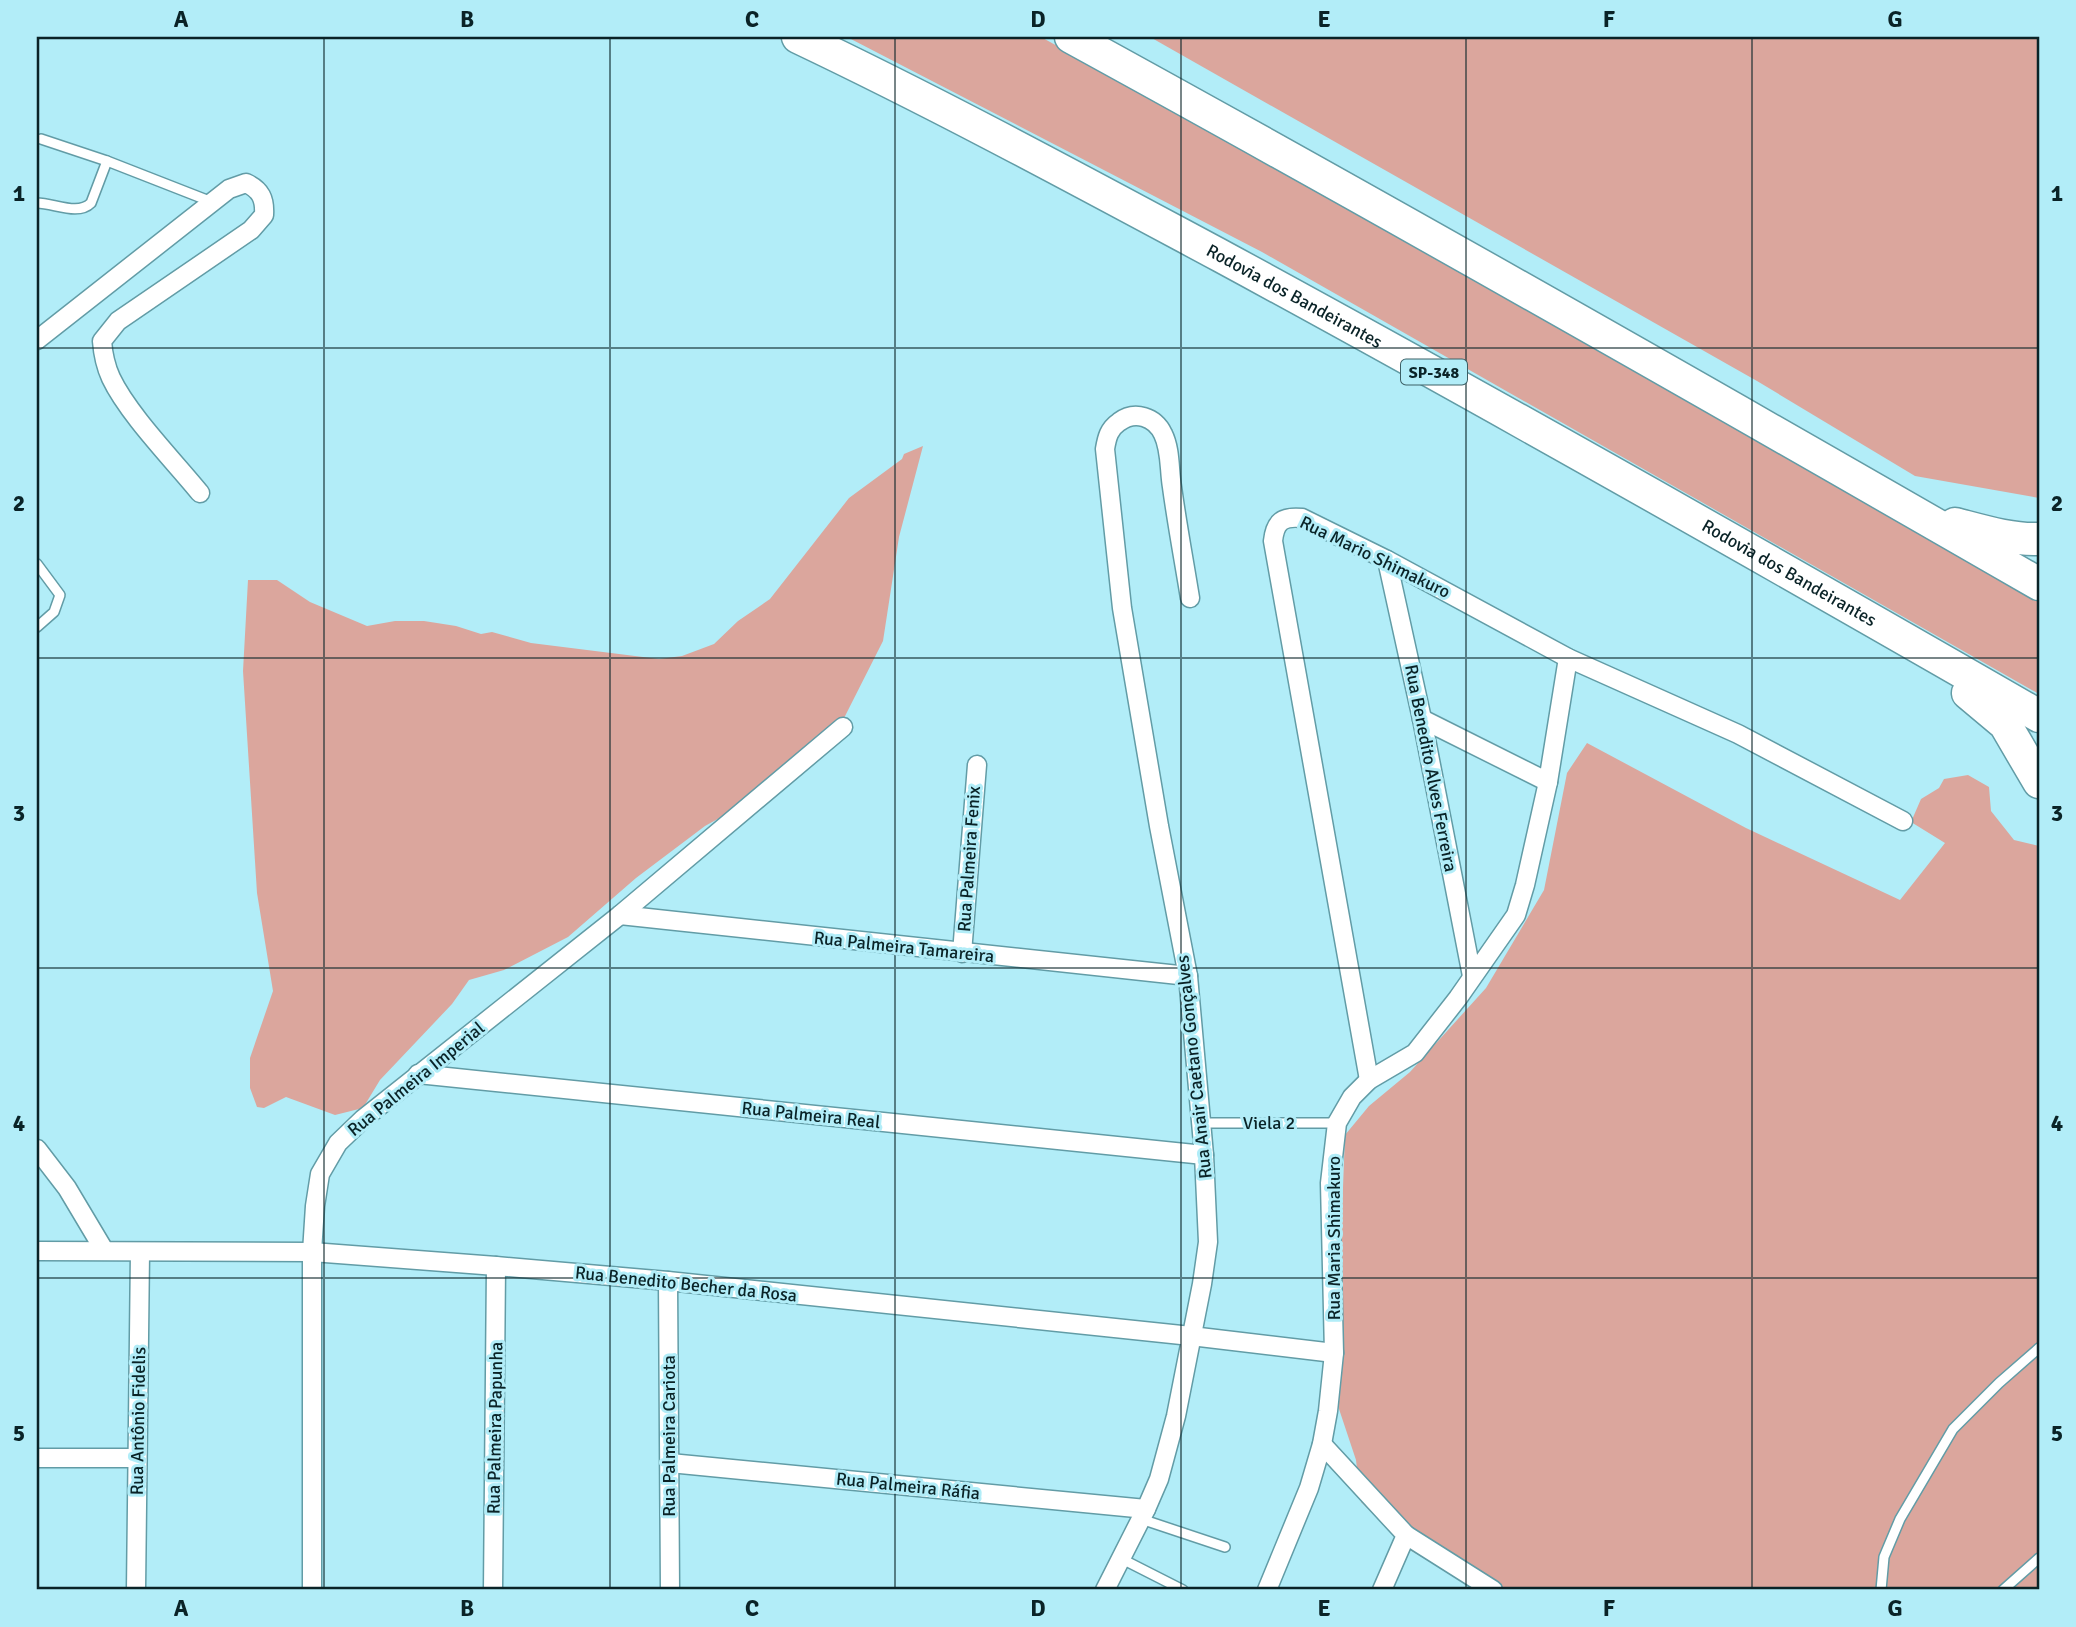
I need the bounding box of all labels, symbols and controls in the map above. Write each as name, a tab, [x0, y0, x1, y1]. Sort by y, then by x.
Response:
text: A	[174, 5, 189, 34]
text: B	[460, 5, 474, 34]
text: C	[745, 5, 759, 34]
text: D	[1030, 5, 1046, 34]
text: E	[1317, 5, 1331, 34]
text: F	[1603, 5, 1615, 34]
text: G	[1887, 5, 1903, 34]
text: 1	[13, 179, 25, 208]
text: 1	[2051, 179, 2063, 208]
street label: Rodovia dos Bandeirantes	[1203, 239, 1386, 353]
road number: SP-348	[1401, 360, 1467, 384]
text: 2	[13, 489, 25, 518]
text: 2	[2051, 489, 2063, 518]
street label: Rua Mario Shimakuro	[1296, 511, 1454, 603]
street label: Rodovia dos Bandeirantes	[1698, 515, 1880, 631]
street label: Rua Benedito Alves Ferreira	[1400, 662, 1462, 874]
street label: Rua Palmeira Fenix	[953, 785, 985, 933]
text: 3	[13, 799, 25, 828]
text: 3	[2051, 799, 2063, 828]
street label: Rua Palmeira Tamareira	[813, 927, 995, 967]
street label: Rua Anair Caetano Gonçalves	[1171, 954, 1217, 1180]
street label: Rua Palmeira Imperial	[343, 1017, 489, 1141]
street label: Rua Palmeira Real	[741, 1097, 881, 1133]
text: 4	[13, 1109, 25, 1138]
text: 4	[2051, 1109, 2063, 1138]
street label: Viela 2	[1243, 1112, 1295, 1134]
street label: Rua Maria Shimakuro	[1323, 1156, 1345, 1320]
street label: Rua Benedito Becher da Rosa	[574, 1261, 798, 1307]
street label: Rua Palmeira Papunha	[482, 1342, 508, 1514]
street label: Rua Antônio Fidelis	[126, 1346, 150, 1495]
street label: Rua Palmeira Cariota	[658, 1355, 680, 1517]
text: 5	[13, 1419, 25, 1448]
text: 5	[2051, 1419, 2063, 1448]
street label: Rua Palmeira Ráfia	[835, 1467, 981, 1505]
text: A	[174, 1594, 189, 1623]
text: B	[460, 1594, 474, 1623]
text: C	[745, 1594, 759, 1623]
text: D	[1030, 1594, 1046, 1623]
text: E	[1317, 1594, 1331, 1623]
text: F	[1603, 1594, 1615, 1623]
text: G	[1887, 1594, 1903, 1623]

